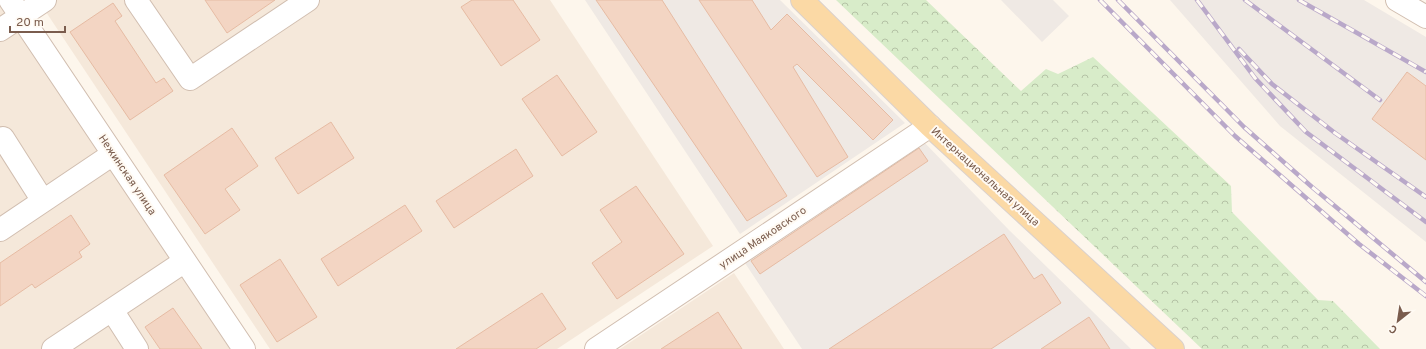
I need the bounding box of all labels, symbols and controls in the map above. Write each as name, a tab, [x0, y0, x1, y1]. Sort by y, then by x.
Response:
scale bar	[10, 8, 65, 34]
text: 20 m	[16, 15, 44, 31]
street label: Интернациональная улица	[928, 124, 1042, 230]
street label: Нежинская улица	[95, 132, 159, 218]
street label: улица Маяковского	[717, 204, 809, 272]
north arrow	[1378, 301, 1418, 341]
text: С	[1387, 321, 1400, 337]

